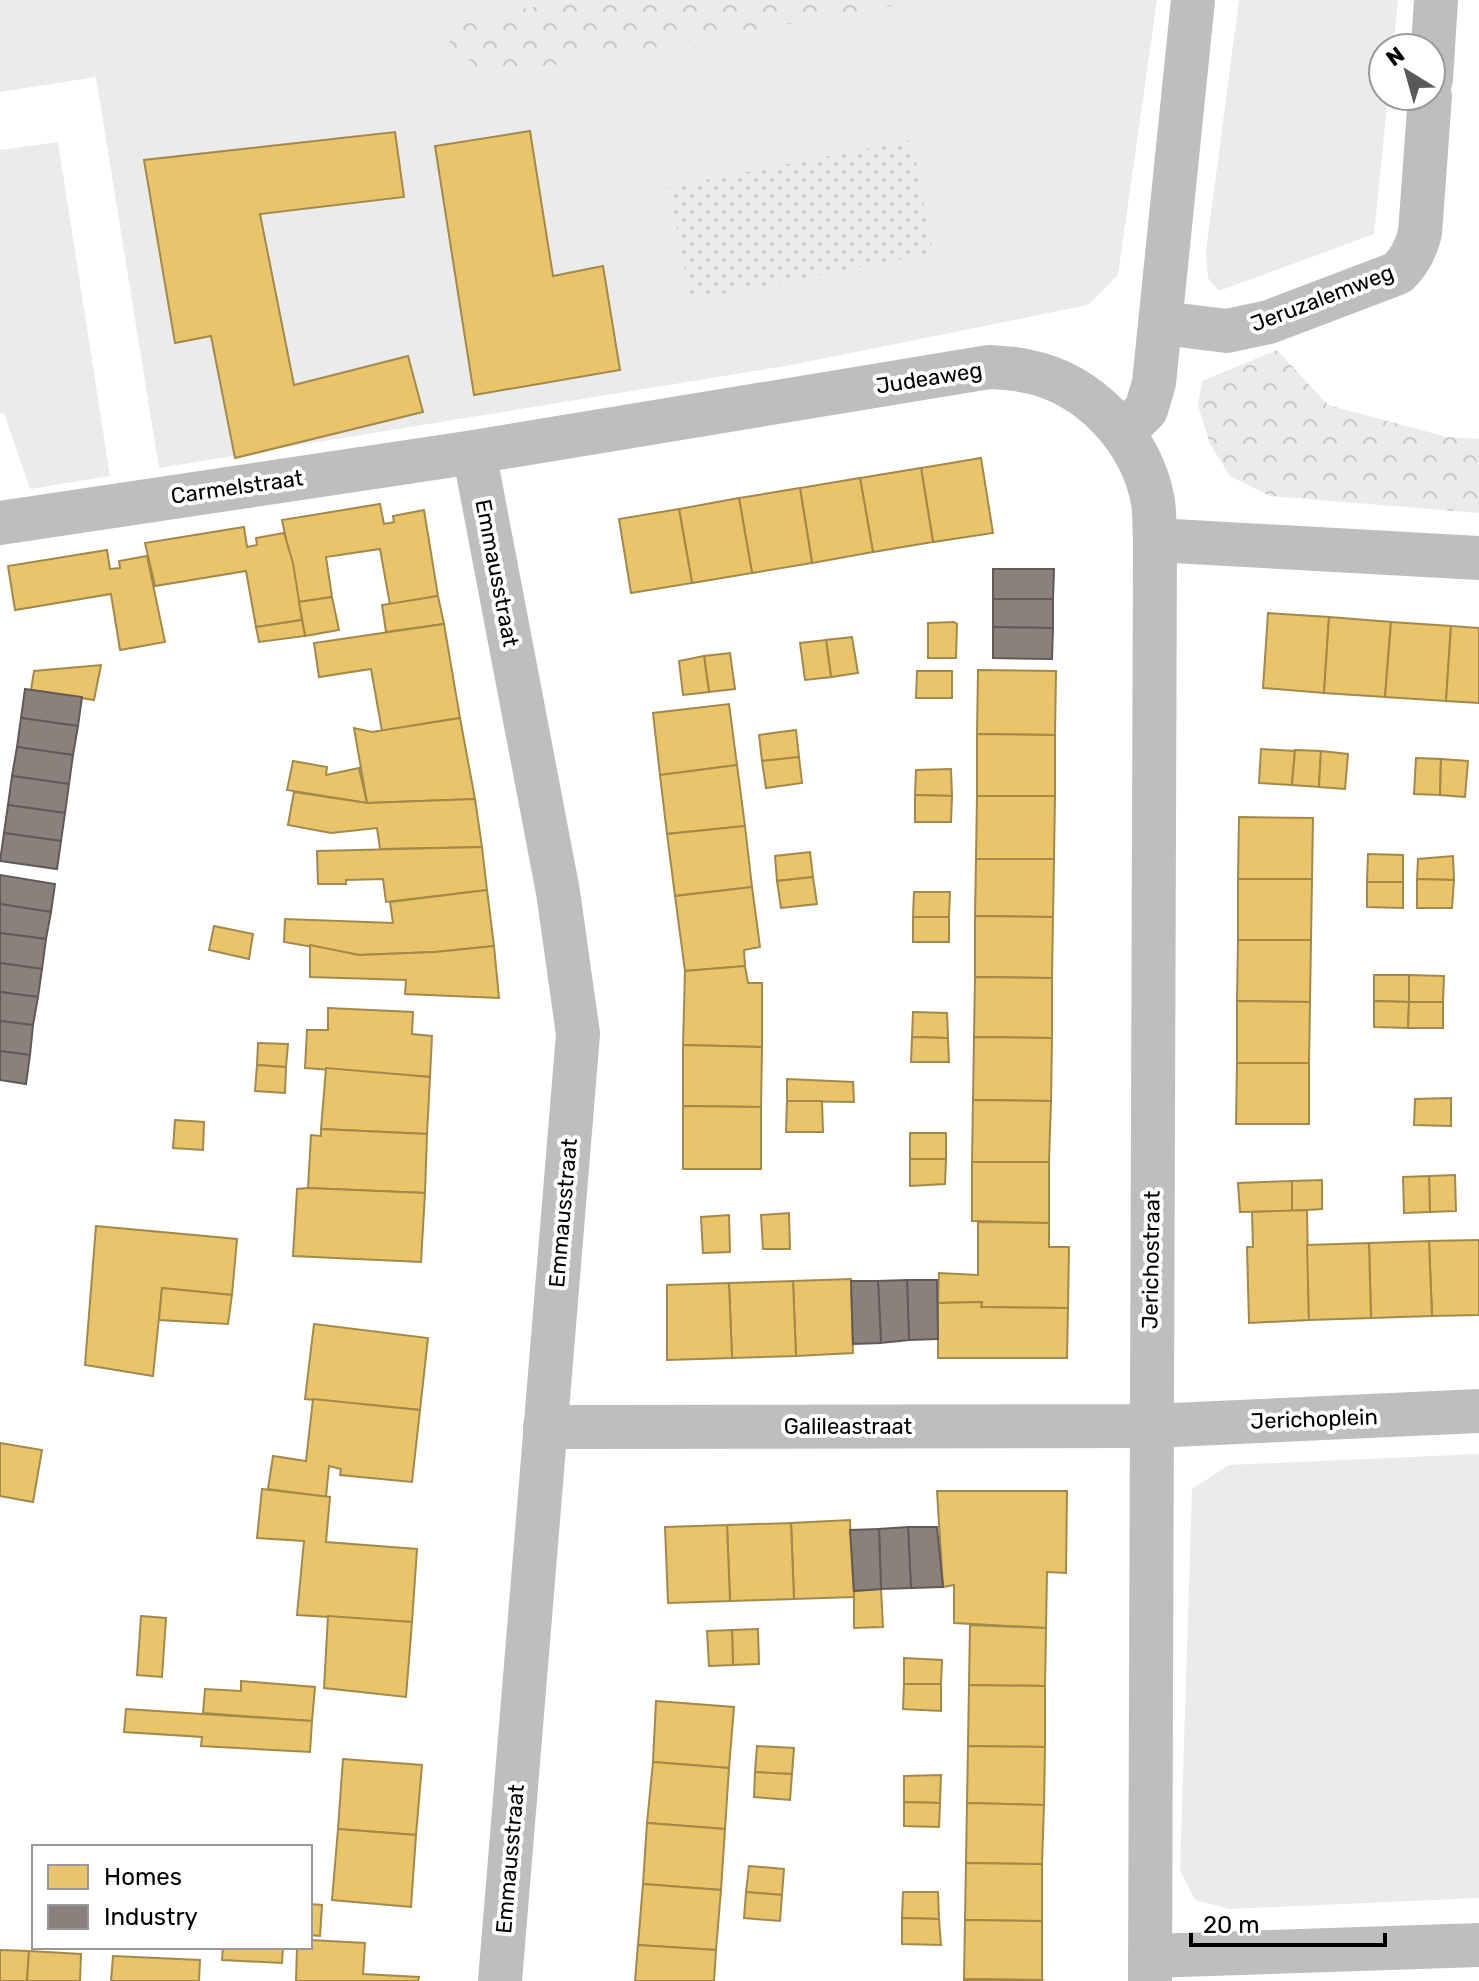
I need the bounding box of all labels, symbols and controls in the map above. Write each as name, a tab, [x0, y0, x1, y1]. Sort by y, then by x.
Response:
north arrow	[1367, 32, 1447, 112]
text: N	[1381, 41, 1410, 72]
street label: Jeruzalemweg	[1247, 258, 1397, 338]
street label: Judeaweg	[874, 356, 984, 400]
street label: Carmelstraat	[169, 464, 305, 510]
street label: Emmausstraat	[469, 497, 525, 650]
street label: Emmausstraat	[543, 1137, 583, 1289]
street label: Jerichostraat	[1136, 1190, 1166, 1330]
street label: Jerichoplein	[1250, 1403, 1378, 1435]
street label: Galileastraat	[784, 1413, 913, 1440]
street label: Emmausstraat	[490, 1783, 530, 1935]
legend	[32, 1845, 312, 1949]
text: Homes	[104, 1863, 182, 1891]
scale bar	[1191, 1897, 1385, 1947]
text: Industry	[104, 1903, 198, 1931]
text: 20 m	[1203, 1911, 1260, 1939]

